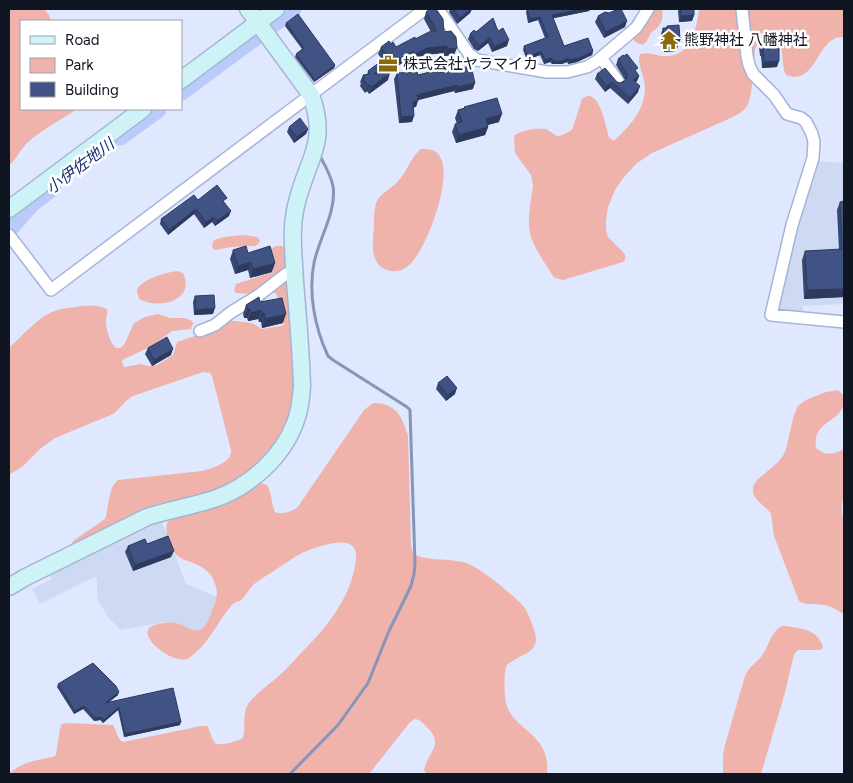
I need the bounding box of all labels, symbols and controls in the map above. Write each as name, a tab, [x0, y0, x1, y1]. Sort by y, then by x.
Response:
legend	[20, 20, 182, 110]
temple icon: 熊野神社 八幡神社	[658, 29, 680, 51]
text: Road	[65, 31, 100, 49]
place label: 熊野神社 八幡神社	[684, 31, 808, 49]
office icon: 株式会社ヤラマイカ	[377, 53, 399, 75]
place label: 株式会社ヤラマイカ	[403, 55, 538, 73]
text: Park	[65, 56, 94, 74]
text: Building	[65, 81, 119, 99]
water label: 小伊佐地川	[42, 133, 119, 198]

